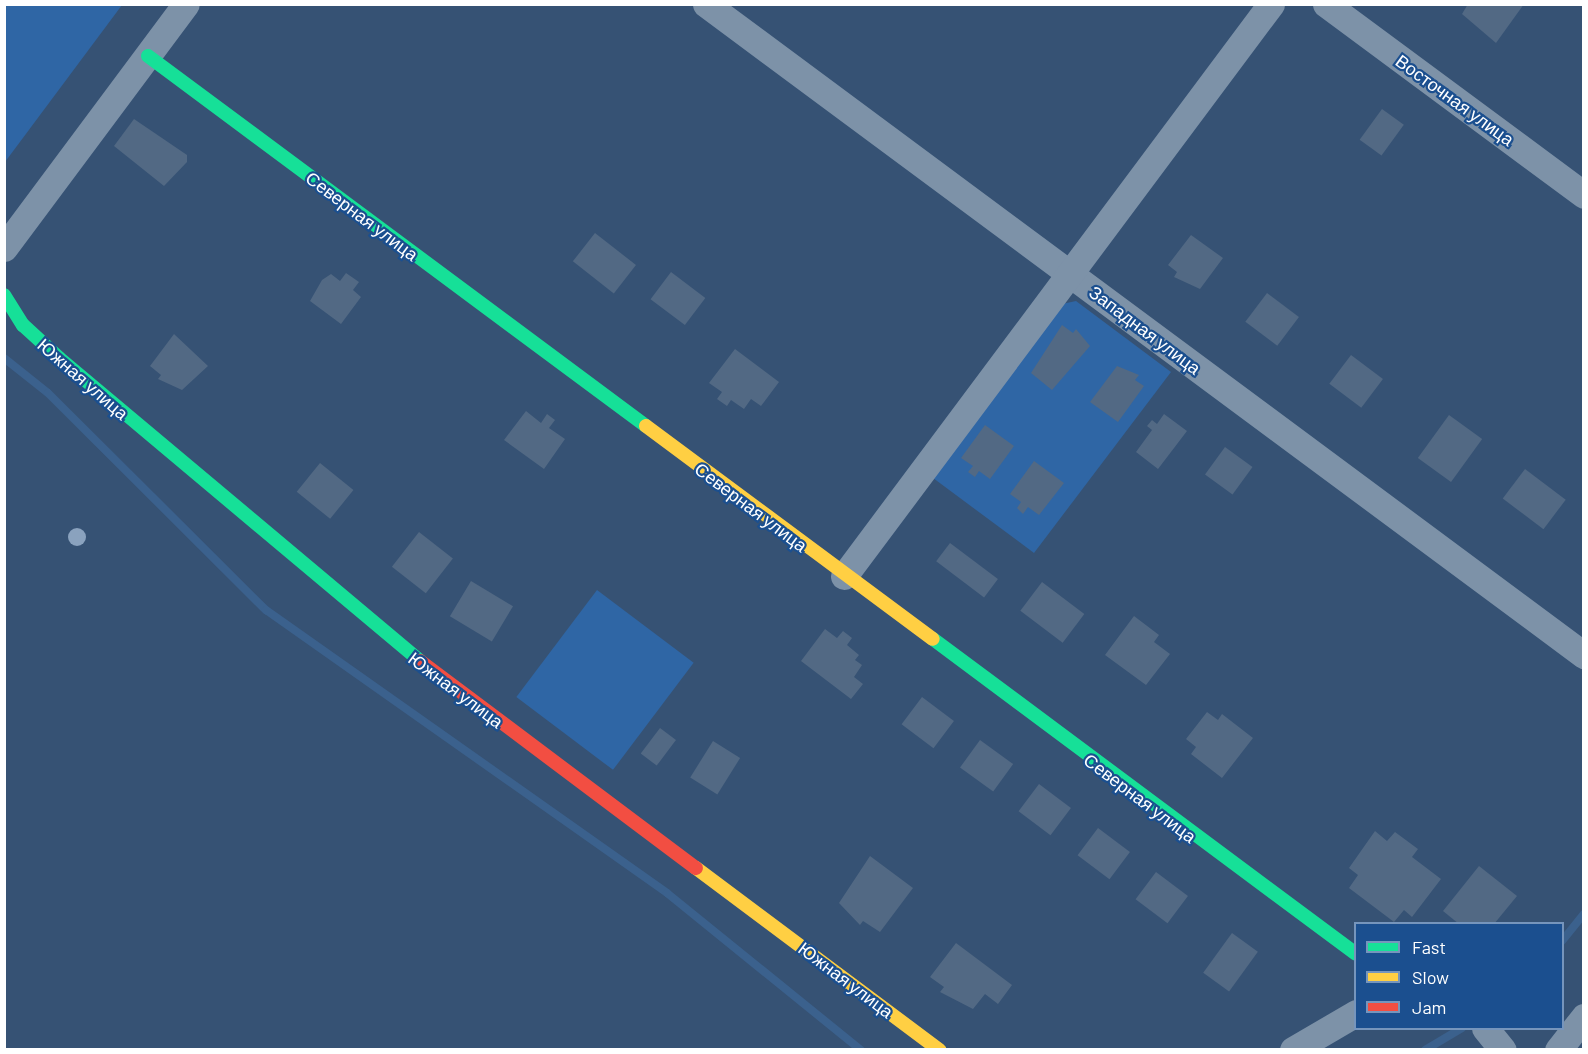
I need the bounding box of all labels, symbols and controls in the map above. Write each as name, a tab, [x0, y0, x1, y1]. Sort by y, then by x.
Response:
street label: Восточная улица	[1392, 50, 1518, 150]
street label: Северная улица	[302, 167, 422, 265]
street label: Западная улица	[1085, 281, 1205, 379]
street label: Южная улица	[33, 334, 133, 424]
street label: Северная улица	[691, 458, 811, 556]
street label: Южная улица	[404, 647, 508, 733]
street label: Северная улица	[1080, 749, 1200, 847]
legend	[1354, 922, 1564, 1030]
text: Fast	[1412, 936, 1446, 958]
street label: Южная улица	[794, 937, 898, 1023]
text: Slow	[1412, 966, 1449, 988]
text: Jam	[1412, 996, 1446, 1018]

